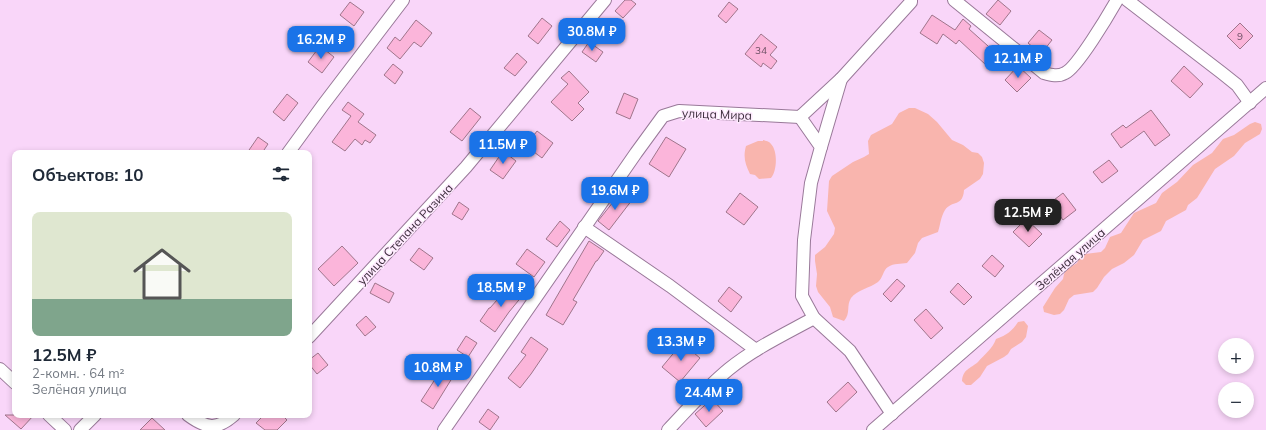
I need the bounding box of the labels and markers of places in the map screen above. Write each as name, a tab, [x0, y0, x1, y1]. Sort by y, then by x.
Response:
pin: 30.8M ₽	[555, 18, 629, 52]
pin: 16.2M ₽	[284, 26, 358, 60]
pin: 12.1M ₽	[981, 45, 1055, 79]
pin: 11.5M ₽	[466, 131, 540, 165]
pin: 19.6M ₽	[578, 177, 652, 211]
pin: 12.5M ₽	[991, 199, 1065, 233]
pin: 18.5M ₽	[464, 274, 538, 308]
pin: 13.3M ₽	[644, 328, 718, 362]
pin: 10.8M ₽	[401, 354, 475, 388]
pin: 24.4M ₽	[672, 379, 746, 413]

